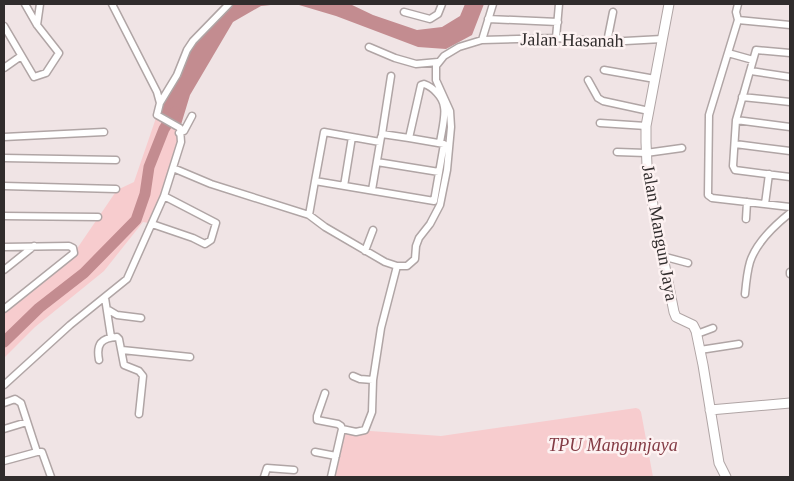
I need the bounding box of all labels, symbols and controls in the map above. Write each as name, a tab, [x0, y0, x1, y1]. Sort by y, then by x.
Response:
street label: Jalan Hasanah	[520, 29, 624, 51]
street label: Jalan Mangun Jaya	[638, 163, 682, 303]
park label: TPU Mangunjaya	[548, 435, 678, 455]

